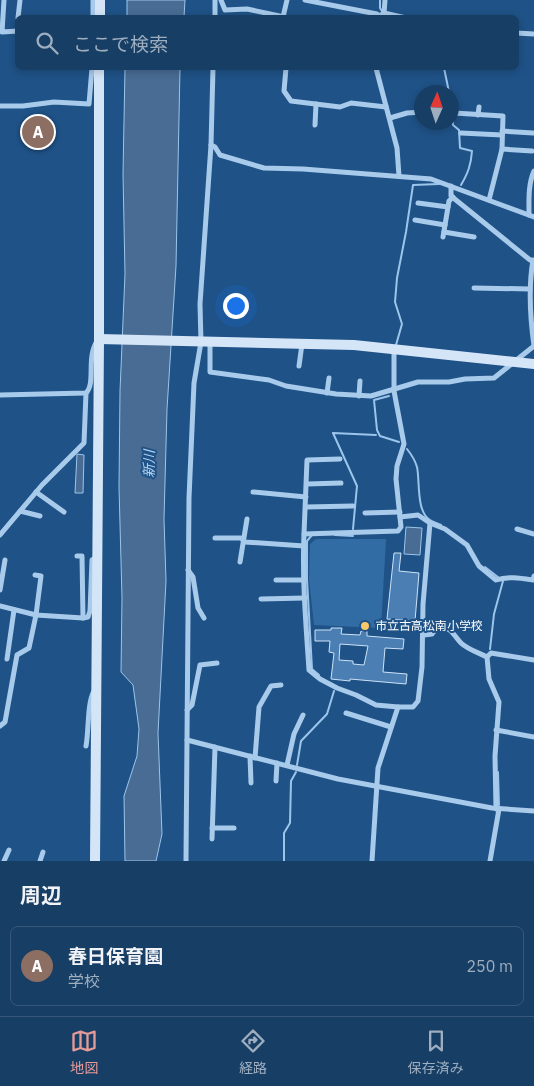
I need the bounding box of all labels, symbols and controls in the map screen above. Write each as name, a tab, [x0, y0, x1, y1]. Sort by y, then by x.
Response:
search box	[15, 15, 519, 70]
icon: search	[33, 29, 61, 57]
text: ここで検索	[73, 32, 168, 56]
north arrow	[414, 85, 459, 130]
pin: A	[22, 113, 54, 151]
your location	[223, 293, 249, 319]
water label: 新川	[140, 448, 158, 478]
place label: 市立古高松南小学校	[375, 618, 483, 633]
marker: 市立古高松南小学校	[359, 620, 371, 632]
text: 周辺	[20, 881, 62, 909]
text: 春日保育園	[68, 944, 163, 968]
text: A	[32, 956, 42, 976]
text: 250 m	[466, 956, 513, 976]
text: 学校	[68, 971, 100, 991]
tab: 地図	[70, 1027, 98, 1077]
tab: 経路	[239, 1027, 267, 1077]
tab: 保存済み	[408, 1027, 464, 1077]

